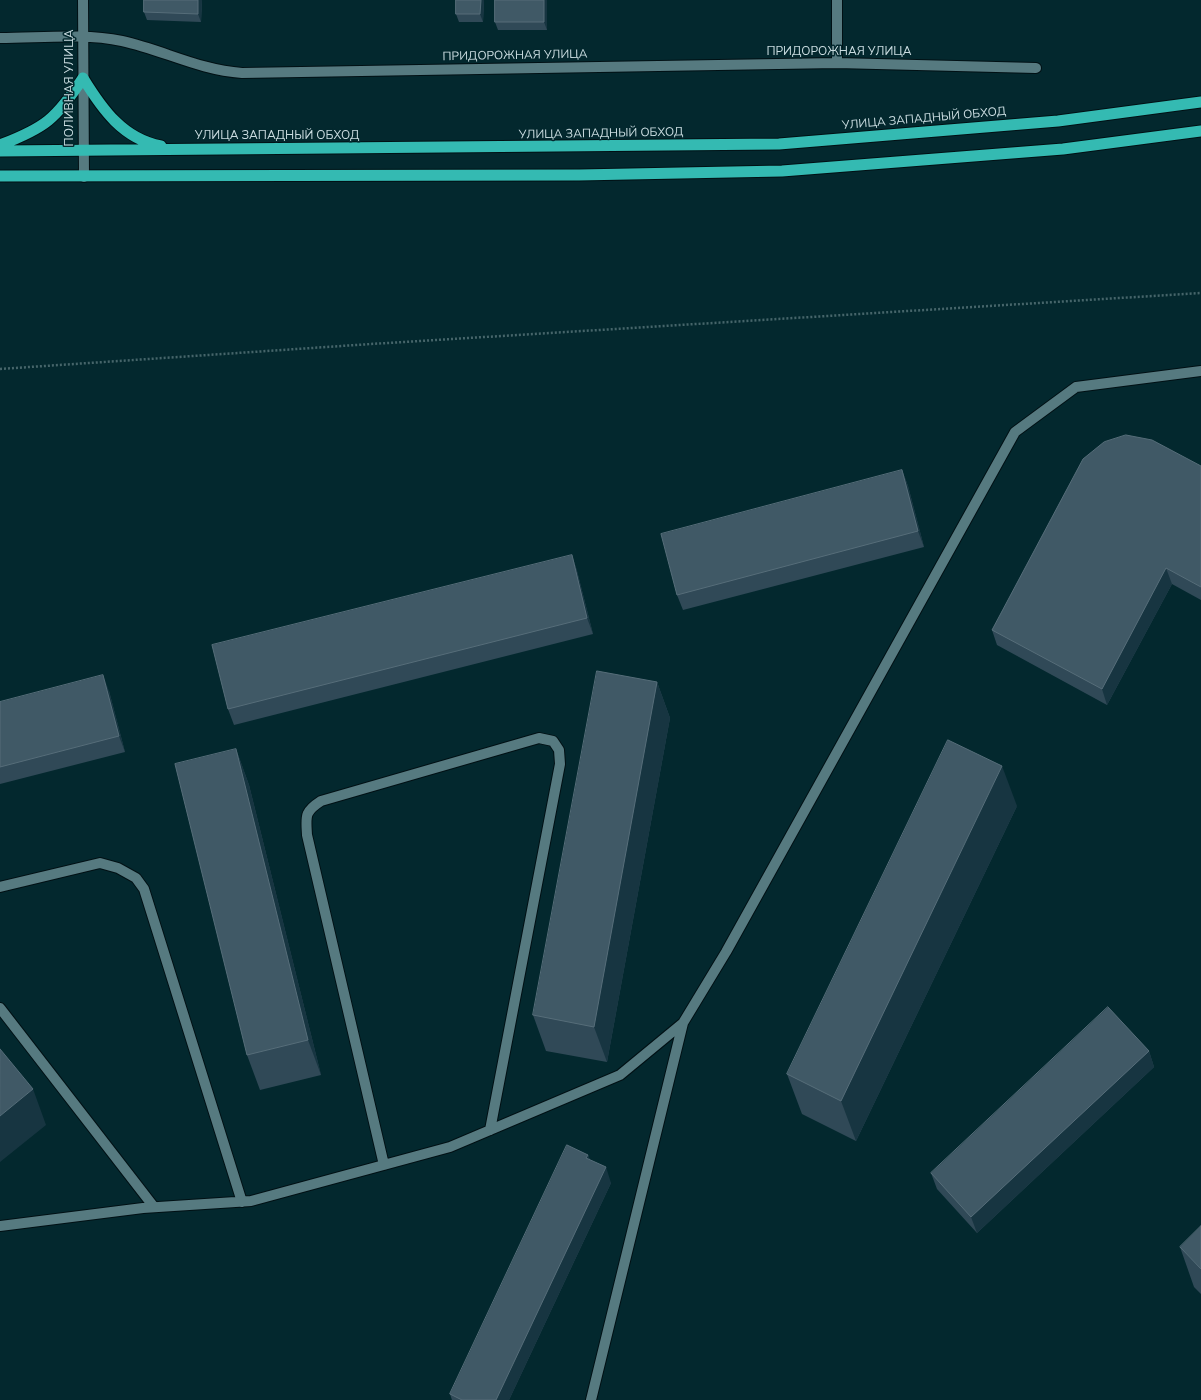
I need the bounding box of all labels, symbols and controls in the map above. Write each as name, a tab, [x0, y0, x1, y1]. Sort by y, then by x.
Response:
street label: ПОЛИВНАЯ УЛИЦА	[63, 30, 77, 146]
street label: ПРИДОРОЖНАЯ УЛИЦА	[766, 45, 912, 59]
street label: ПРИДОРОЖНАЯ УЛИЦА	[442, 48, 588, 64]
street label: УЛИЦА ЗАПАДНЫЙ ОБХОД	[841, 105, 1007, 133]
street label: УЛИЦА ЗАПАДНЫЙ ОБХОД	[519, 125, 683, 143]
street label: УЛИЦА ЗАПАДНЫЙ ОБХОД	[195, 129, 359, 143]

